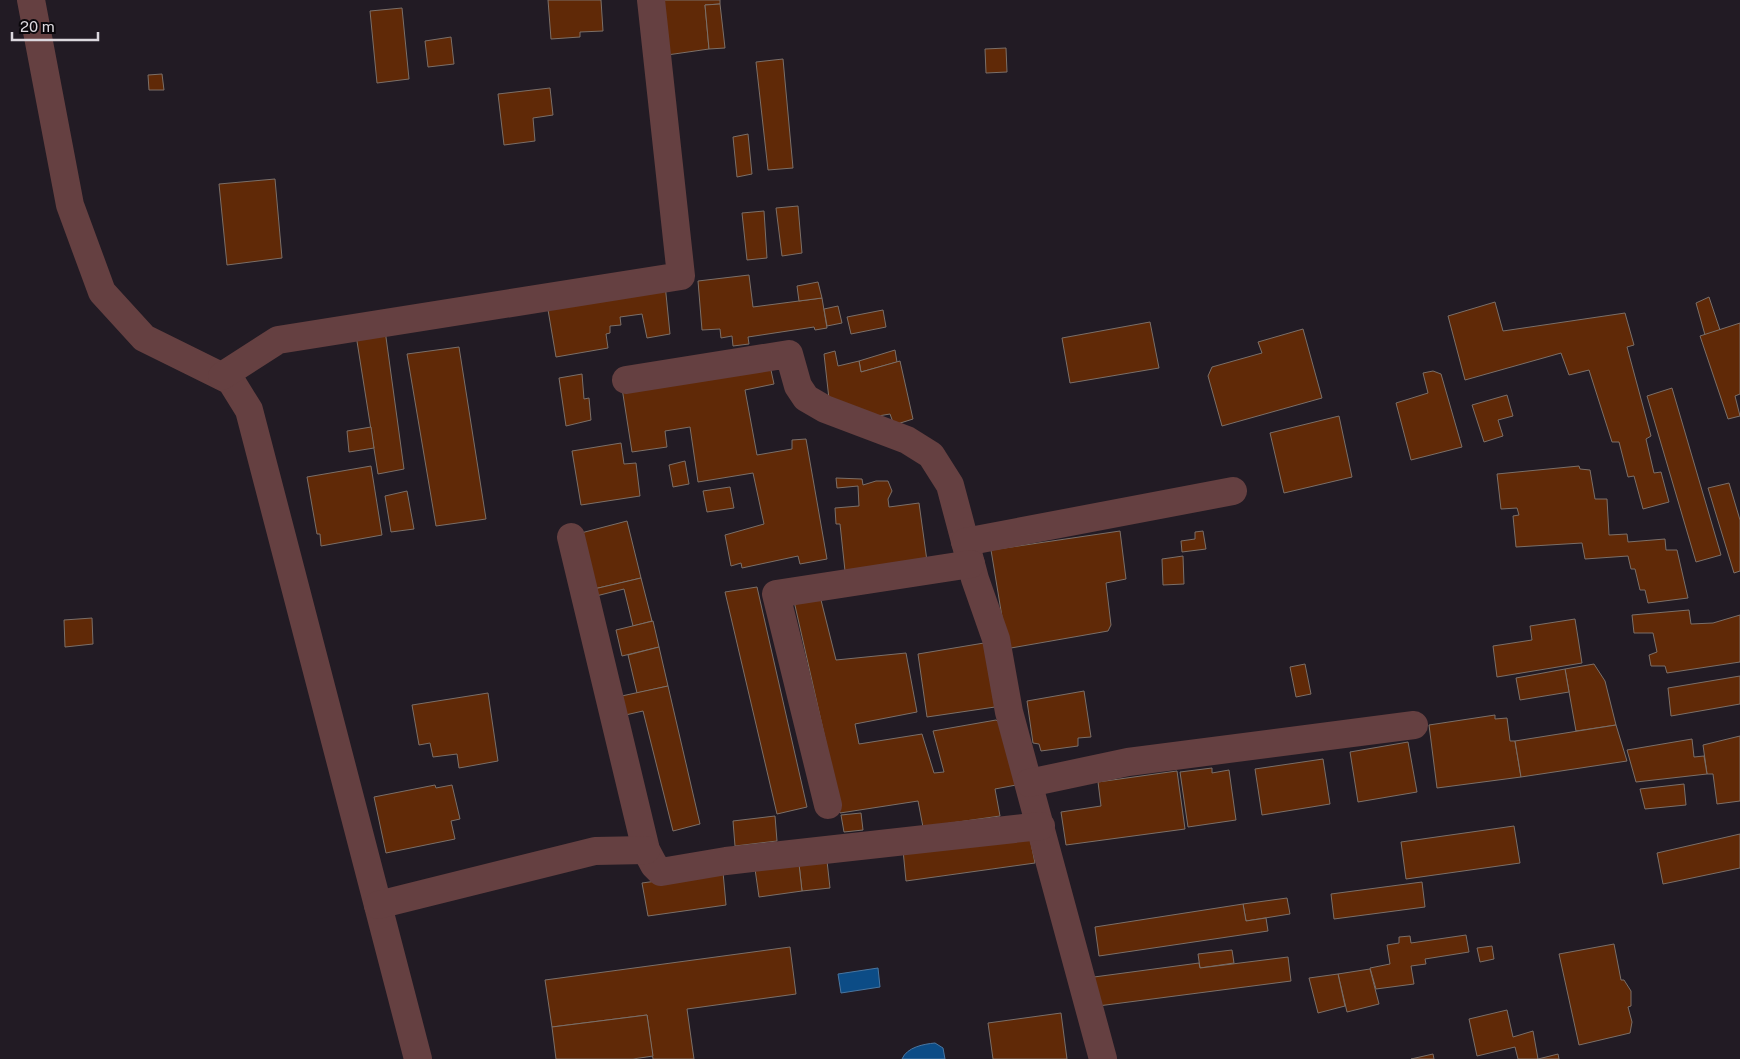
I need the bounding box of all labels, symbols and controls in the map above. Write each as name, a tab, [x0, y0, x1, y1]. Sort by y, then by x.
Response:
scale bar	[12, 10, 99, 42]
text: 20 m	[20, 18, 55, 35]

